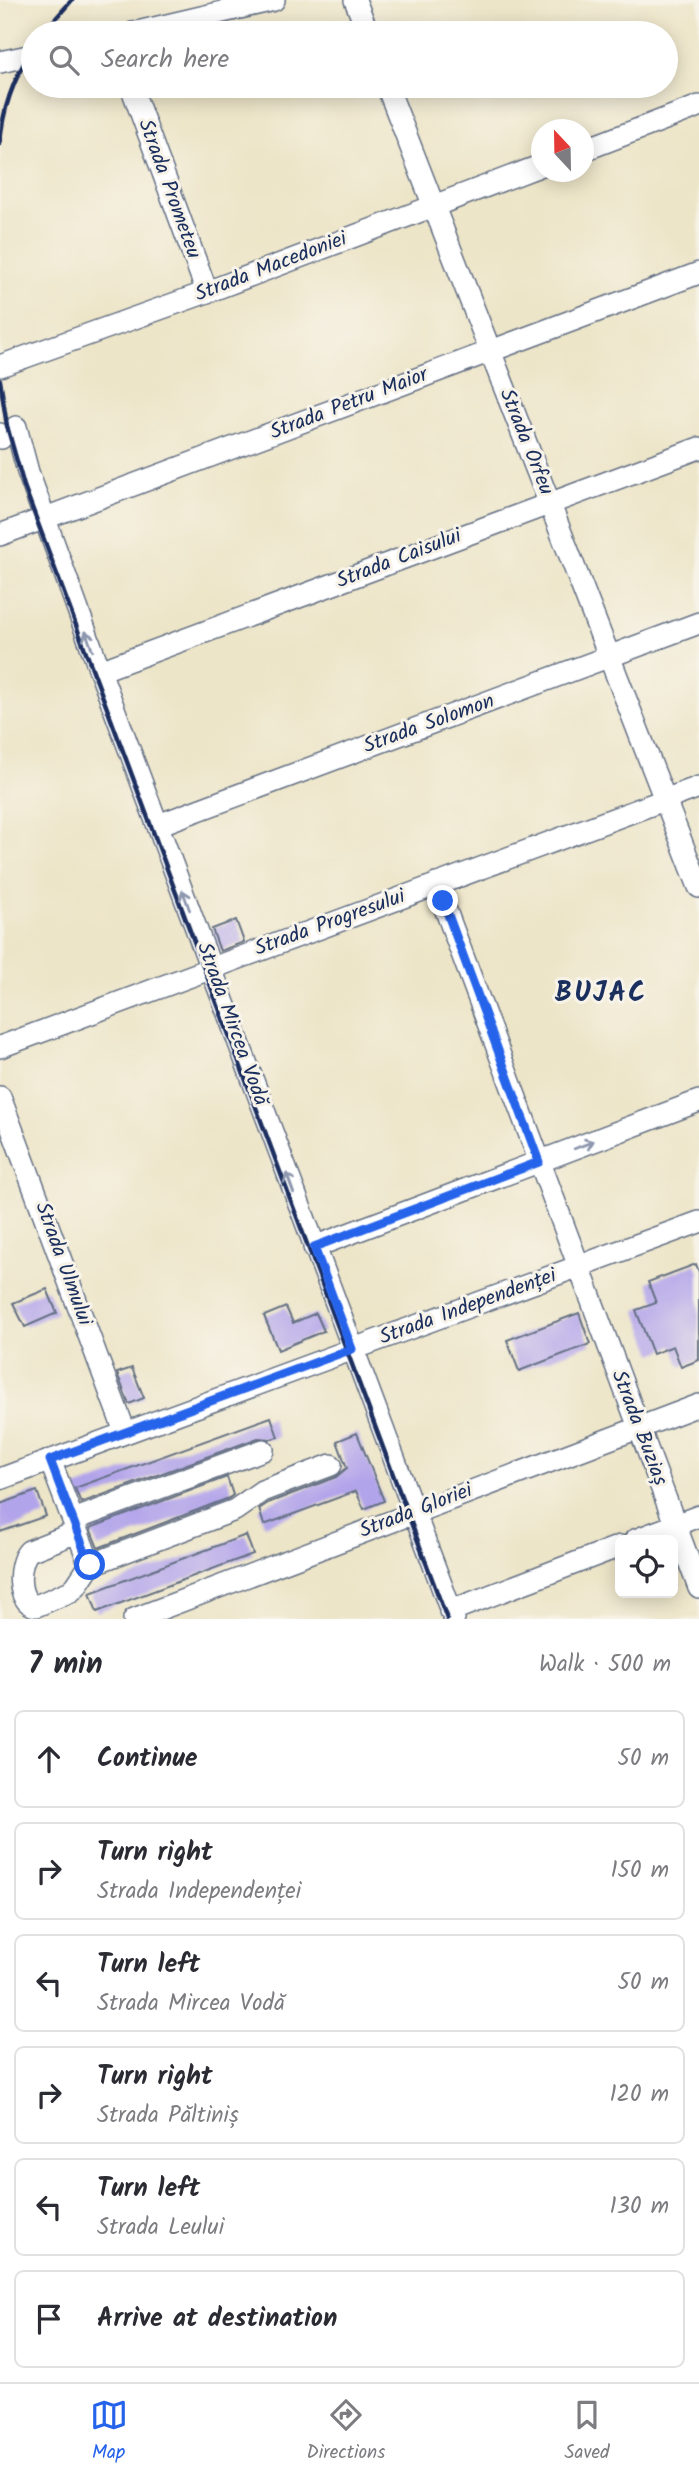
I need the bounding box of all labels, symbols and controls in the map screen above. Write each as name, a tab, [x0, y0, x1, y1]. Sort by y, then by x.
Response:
search box	[21, 21, 678, 98]
text: Search here	[101, 39, 229, 81]
icon: search	[45, 41, 83, 79]
street label: Strada Prometeu	[128, 115, 210, 263]
north arrow	[531, 119, 594, 182]
street label: Strada Macedoniei	[190, 222, 353, 311]
street label: Strada Petru Maior	[265, 358, 434, 449]
street label: Strada Orfeu	[490, 384, 562, 500]
street label: Strada Caisului	[332, 520, 467, 598]
one-way arrow	[82, 631, 94, 653]
street label: Strada Solomon	[359, 685, 499, 763]
street label: Strada Progresului	[250, 880, 411, 966]
route end	[427, 885, 458, 916]
one-way arrow	[179, 890, 192, 912]
street label: Strada Mircea Vodă	[187, 938, 278, 1112]
district label: BUJAC	[555, 971, 647, 1016]
one-way arrow	[573, 1137, 595, 1150]
one-way arrow	[283, 1172, 296, 1194]
street label: Strada Ulmului	[25, 1197, 101, 1331]
street label: Strada Independenței	[375, 1259, 562, 1354]
street label: Strada Buziaș	[602, 1365, 676, 1491]
street label: Strada Gloriei	[355, 1474, 478, 1548]
map controls	[615, 1535, 678, 1598]
button: locate	[615, 1535, 678, 1598]
route start	[74, 1549, 105, 1580]
text: 7 min	[28, 1641, 103, 1689]
text: Walk · 500 m	[539, 1647, 671, 1683]
text: Continue	[97, 1738, 198, 1780]
icon: ahead	[30, 1740, 68, 1778]
text: 50 m	[618, 1741, 669, 1777]
text: Turn right	[97, 1832, 213, 1874]
icon: right	[30, 1852, 68, 1890]
text: 150 m	[610, 1853, 669, 1889]
text: Strada Independenței	[97, 1874, 301, 1910]
text: Turn left	[97, 1944, 200, 1986]
icon: left	[30, 1964, 68, 2002]
text: 50 m	[618, 1965, 669, 2001]
text: Strada Mircea Vodă	[97, 1986, 285, 2022]
text: Turn right	[97, 2056, 213, 2098]
icon: right	[30, 2076, 68, 2114]
text: 120 m	[609, 2077, 669, 2113]
text: Strada Păltiniș	[97, 2098, 239, 2134]
text: Turn left	[97, 2168, 200, 2210]
icon: left	[30, 2188, 68, 2226]
text: 130 m	[610, 2189, 669, 2225]
text: Strada Leului	[97, 2210, 224, 2246]
text: Arrive at destination	[97, 2298, 337, 2340]
icon: arrive	[30, 2300, 68, 2338]
tab: Map	[90, 2396, 128, 2468]
tab: Directions	[307, 2396, 385, 2468]
tab: Saved	[564, 2396, 609, 2468]

